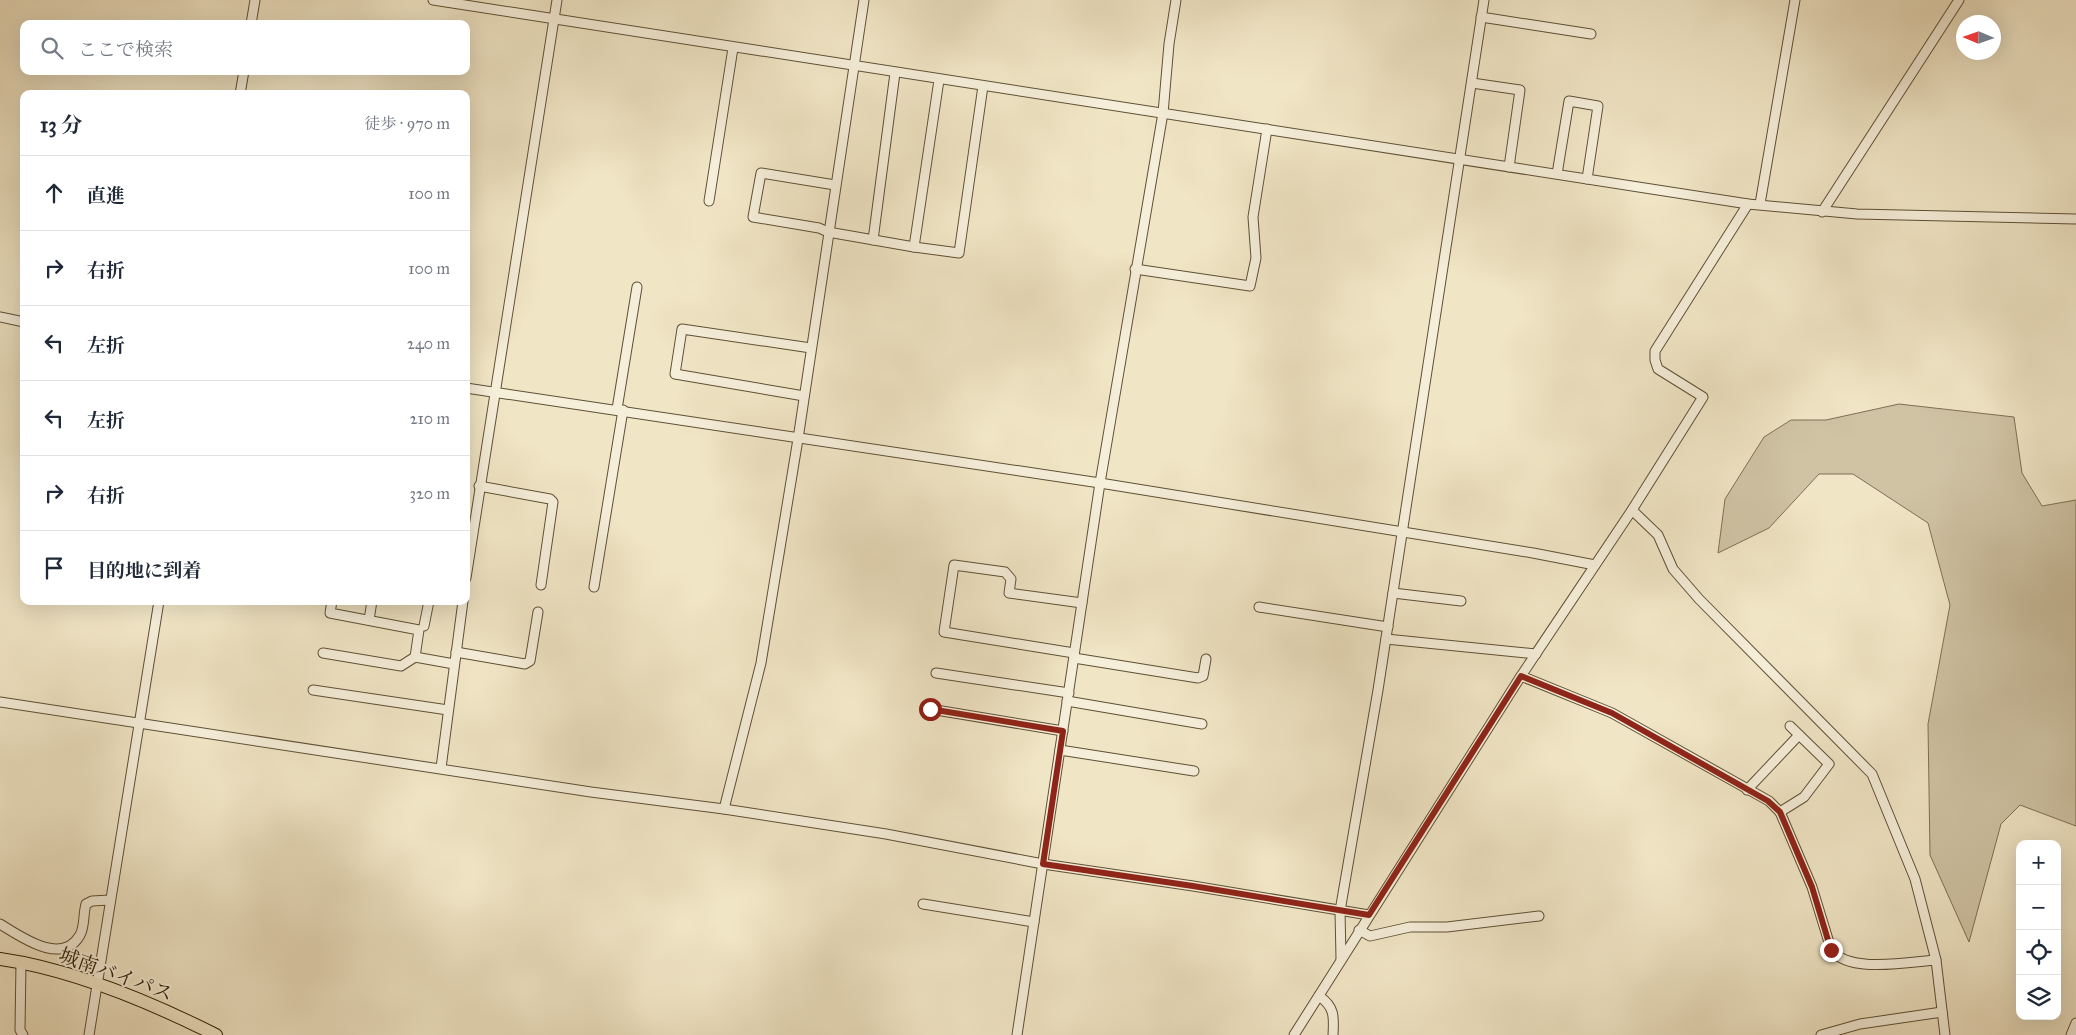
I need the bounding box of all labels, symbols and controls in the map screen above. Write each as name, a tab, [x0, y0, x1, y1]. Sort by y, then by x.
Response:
north arrow	[1956, 15, 2001, 60]
search box	[20, 20, 470, 75]
icon: search	[38, 34, 66, 62]
text: ここで検索	[78, 38, 173, 61]
text: 13 分	[40, 112, 82, 138]
text: 徒歩 · 970 m	[364, 114, 450, 133]
icon: ahead	[40, 179, 68, 207]
text: 直進	[87, 184, 125, 207]
text: 100 m	[408, 184, 450, 203]
icon: right	[40, 254, 68, 282]
text: 右折	[87, 259, 125, 282]
text: 100 m	[408, 259, 450, 278]
icon: left	[40, 329, 68, 357]
text: 左折	[87, 334, 125, 357]
text: 240 m	[407, 334, 450, 353]
icon: left	[40, 404, 68, 432]
text: 左折	[87, 409, 125, 432]
text: 210 m	[410, 409, 450, 428]
icon: right	[40, 479, 68, 507]
text: 右折	[87, 484, 125, 507]
text: 320 m	[410, 484, 450, 503]
icon: arrive	[40, 554, 68, 582]
text: 目的地に到着	[87, 559, 201, 582]
route start	[919, 698, 942, 721]
map controls	[2016, 840, 2061, 1020]
button: +	[2016, 840, 2061, 885]
button: −	[2016, 885, 2061, 930]
button: locate	[2016, 930, 2061, 975]
route end	[1820, 939, 1843, 962]
street label: 城南バイパス	[56, 942, 176, 1006]
button: layers	[2016, 975, 2061, 1020]

